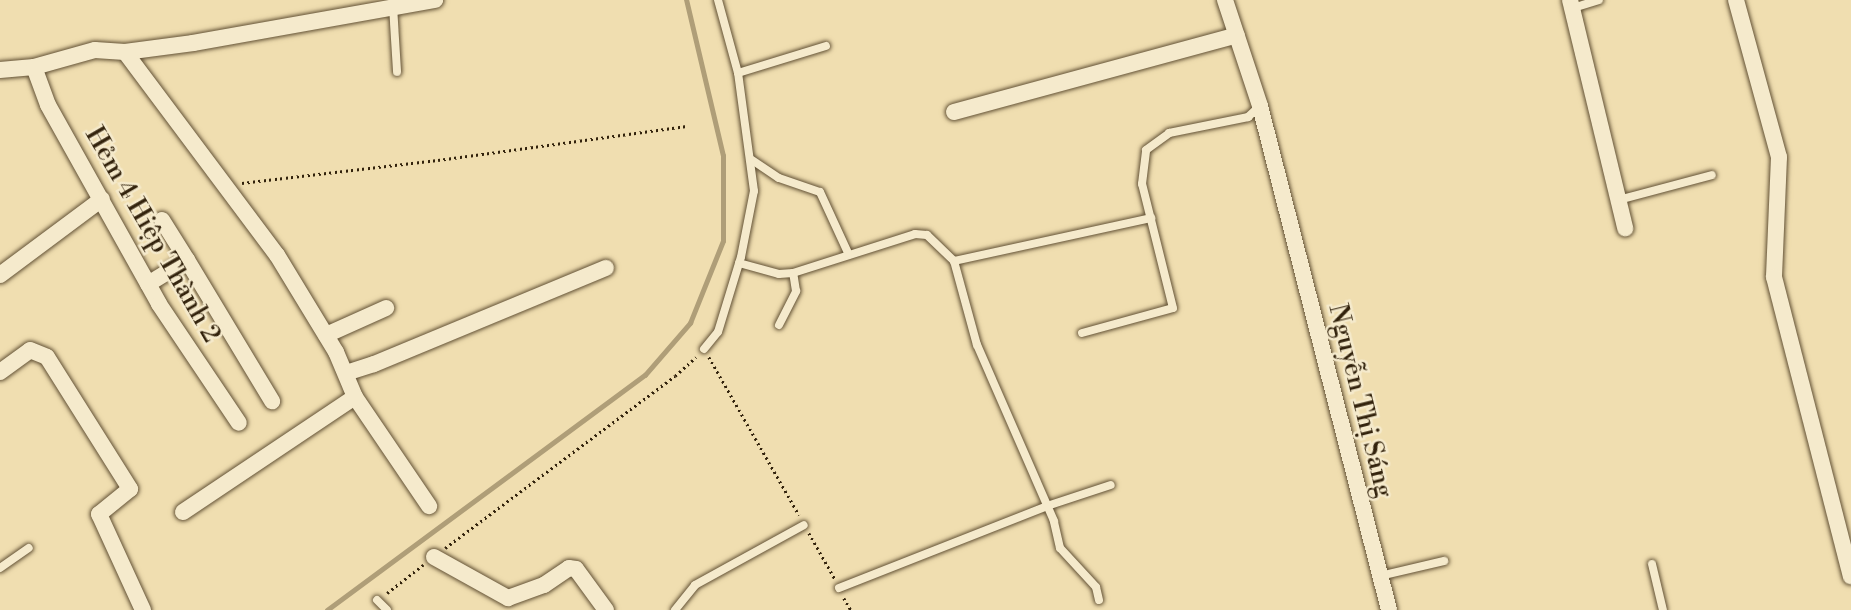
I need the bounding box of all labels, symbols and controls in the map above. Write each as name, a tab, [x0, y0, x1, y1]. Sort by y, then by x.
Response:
street label: Hẻm 4 Hiệp Thành 2	[78, 122, 226, 348]
street label: Nguyễn Thị Sáng	[1321, 301, 1399, 501]

